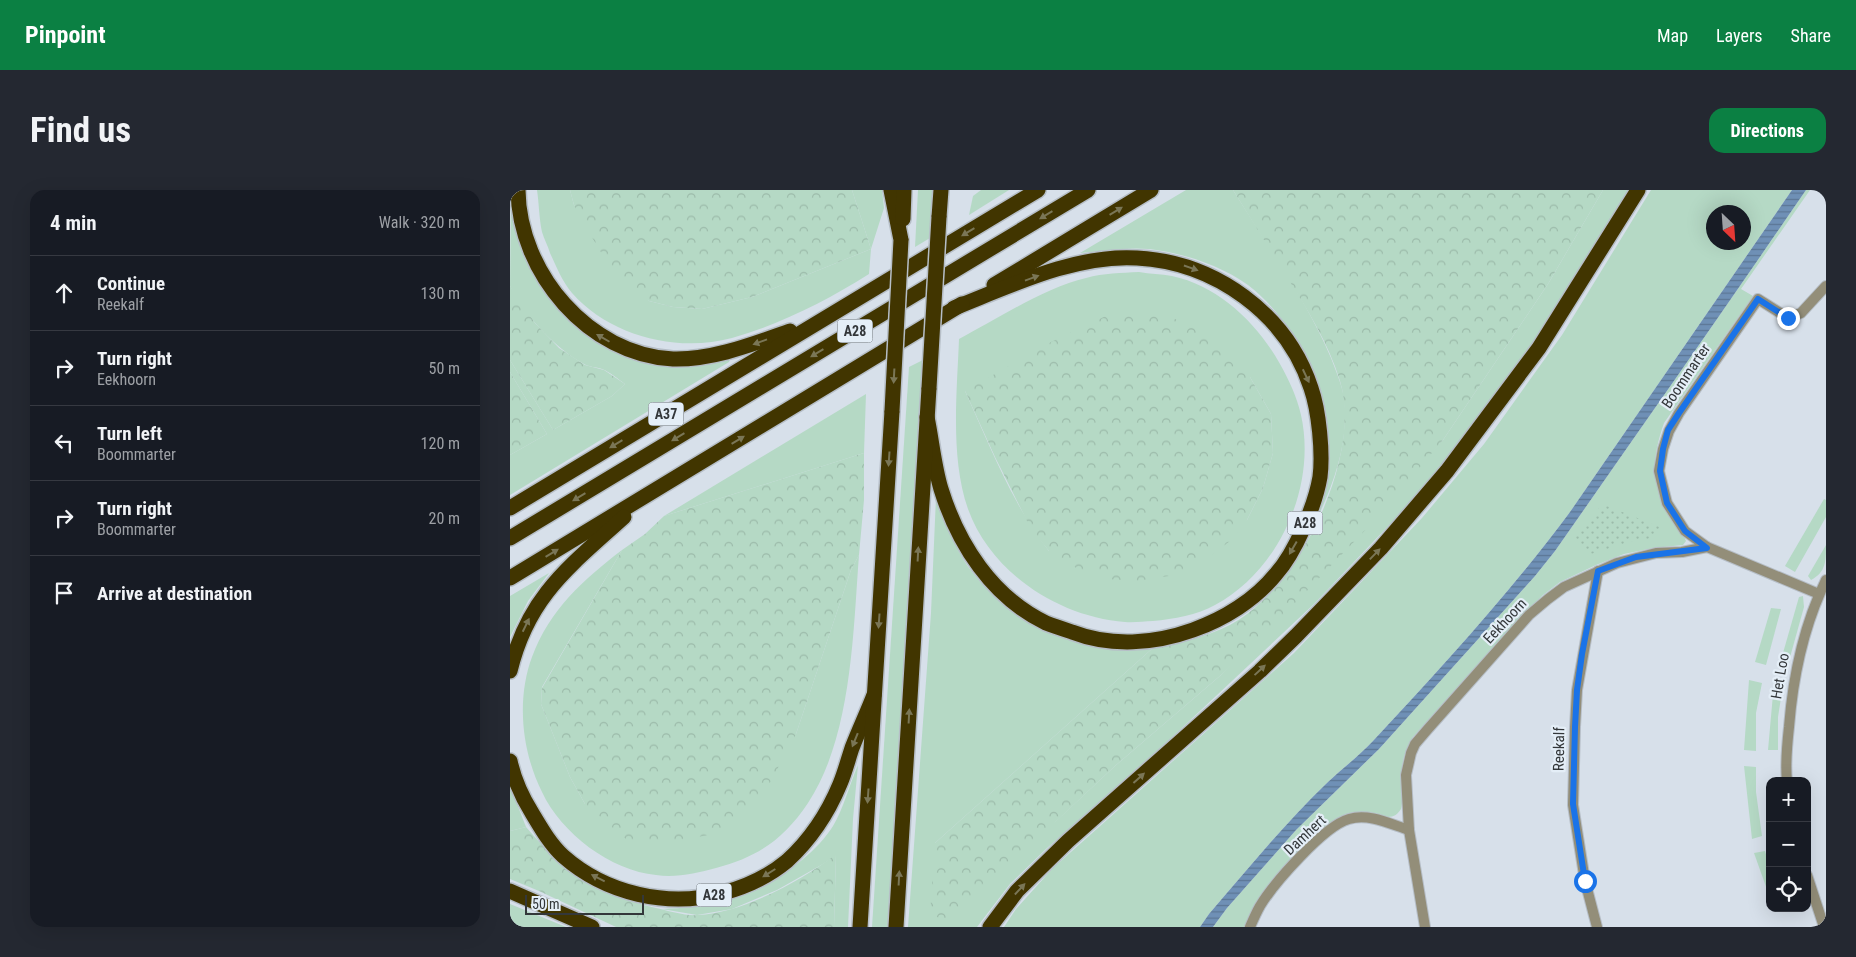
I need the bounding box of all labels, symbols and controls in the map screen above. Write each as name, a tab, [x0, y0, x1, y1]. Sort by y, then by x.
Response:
text: Pinpoint	[25, 21, 106, 49]
text: Map	[1657, 25, 1688, 46]
text: Layers	[1716, 25, 1763, 46]
text: Share	[1791, 25, 1831, 46]
button: Directions	[1709, 108, 1826, 153]
text: Find us	[30, 110, 131, 151]
north arrow	[1706, 205, 1751, 250]
one-way arrow	[1110, 207, 1123, 216]
text: 4 min	[50, 211, 97, 235]
one-way arrow	[1040, 211, 1053, 220]
text: Walk · 320 m	[379, 213, 460, 232]
one-way arrow	[962, 227, 975, 236]
one-way arrow	[1184, 264, 1199, 272]
text: Continue	[97, 272, 165, 295]
one-way arrow	[1025, 274, 1040, 282]
icon: ahead	[50, 279, 78, 307]
text: 130 m	[421, 284, 460, 303]
text: Reekalf	[97, 295, 144, 314]
route end	[1777, 307, 1800, 330]
road number: A28	[838, 320, 872, 342]
one-way arrow	[597, 333, 610, 342]
one-way arrow	[752, 338, 767, 346]
street label: Boommarter	[1658, 340, 1714, 412]
text: Turn right	[97, 347, 172, 370]
one-way arrow	[811, 349, 824, 358]
icon: right	[50, 354, 78, 382]
text: 50 m	[428, 359, 460, 378]
one-way arrow	[890, 368, 898, 384]
one-way arrow	[1302, 369, 1310, 383]
text: Eekhoorn	[97, 370, 156, 389]
road number: A37	[648, 402, 684, 425]
text: Turn left	[97, 422, 162, 445]
icon: left	[50, 429, 78, 457]
one-way arrow	[672, 433, 685, 442]
text: 120 m	[421, 434, 460, 453]
one-way arrow	[732, 436, 745, 445]
one-way arrow	[609, 440, 622, 449]
text: Boommarter	[97, 445, 176, 464]
one-way arrow	[885, 452, 893, 468]
one-way arrow	[573, 492, 586, 501]
text: Turn right	[97, 497, 172, 520]
icon: right	[50, 504, 78, 532]
text: 20 m	[428, 509, 460, 528]
road number: A28	[1288, 512, 1322, 534]
text: Boommarter	[97, 520, 176, 539]
one-way arrow	[1288, 542, 1297, 555]
one-way arrow	[915, 546, 923, 562]
one-way arrow	[545, 548, 558, 557]
one-way arrow	[1369, 549, 1381, 561]
icon: arrive	[50, 579, 78, 607]
text: Arrive at destination	[97, 582, 252, 605]
street label: Eekhoorn	[1480, 595, 1530, 647]
one-way arrow	[875, 614, 883, 630]
one-way arrow	[522, 618, 530, 633]
street label: Het Loo	[1767, 652, 1793, 700]
one-way arrow	[1254, 664, 1266, 676]
one-way arrow	[905, 708, 913, 724]
street label: Reekalf	[1550, 727, 1568, 771]
one-way arrow	[851, 733, 859, 747]
one-way arrow	[1133, 773, 1145, 784]
map controls	[1766, 777, 1811, 912]
button: +	[1766, 777, 1811, 822]
one-way arrow	[864, 789, 872, 805]
street label: Damhert	[1280, 811, 1330, 859]
button: −	[1766, 822, 1811, 867]
button: locate	[1766, 867, 1811, 912]
one-way arrow	[762, 868, 775, 877]
one-way arrow	[896, 870, 904, 886]
route start	[1574, 870, 1597, 893]
one-way arrow	[590, 874, 605, 882]
one-way arrow	[1014, 883, 1026, 895]
road number: A28	[696, 884, 732, 906]
scale bar	[525, 892, 644, 915]
text: 50 m	[532, 896, 560, 912]

